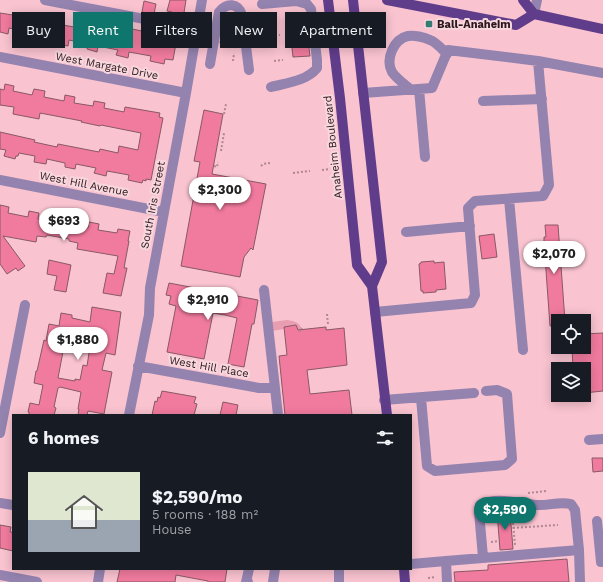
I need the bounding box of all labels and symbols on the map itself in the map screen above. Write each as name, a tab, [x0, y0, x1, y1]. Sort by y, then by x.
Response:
place label: Ball-Anaheim	[437, 18, 511, 31]
marker: Ball-Anaheim	[424, 19, 434, 29]
street label: West Margate Drive	[55, 50, 159, 82]
street label: Anaheim Boulevard	[321, 95, 345, 199]
street label: South Iris Street	[138, 160, 168, 250]
street label: West Hill Avenue	[38, 169, 130, 199]
pin: $2,300	[187, 177, 253, 211]
pin: $693	[40, 208, 88, 242]
pin: $2,070	[521, 241, 587, 275]
pin: $2,910	[175, 287, 241, 321]
pin: $1,880	[45, 327, 111, 361]
street label: West Hill Place	[168, 354, 250, 380]
pin: $2,590	[472, 497, 538, 531]

